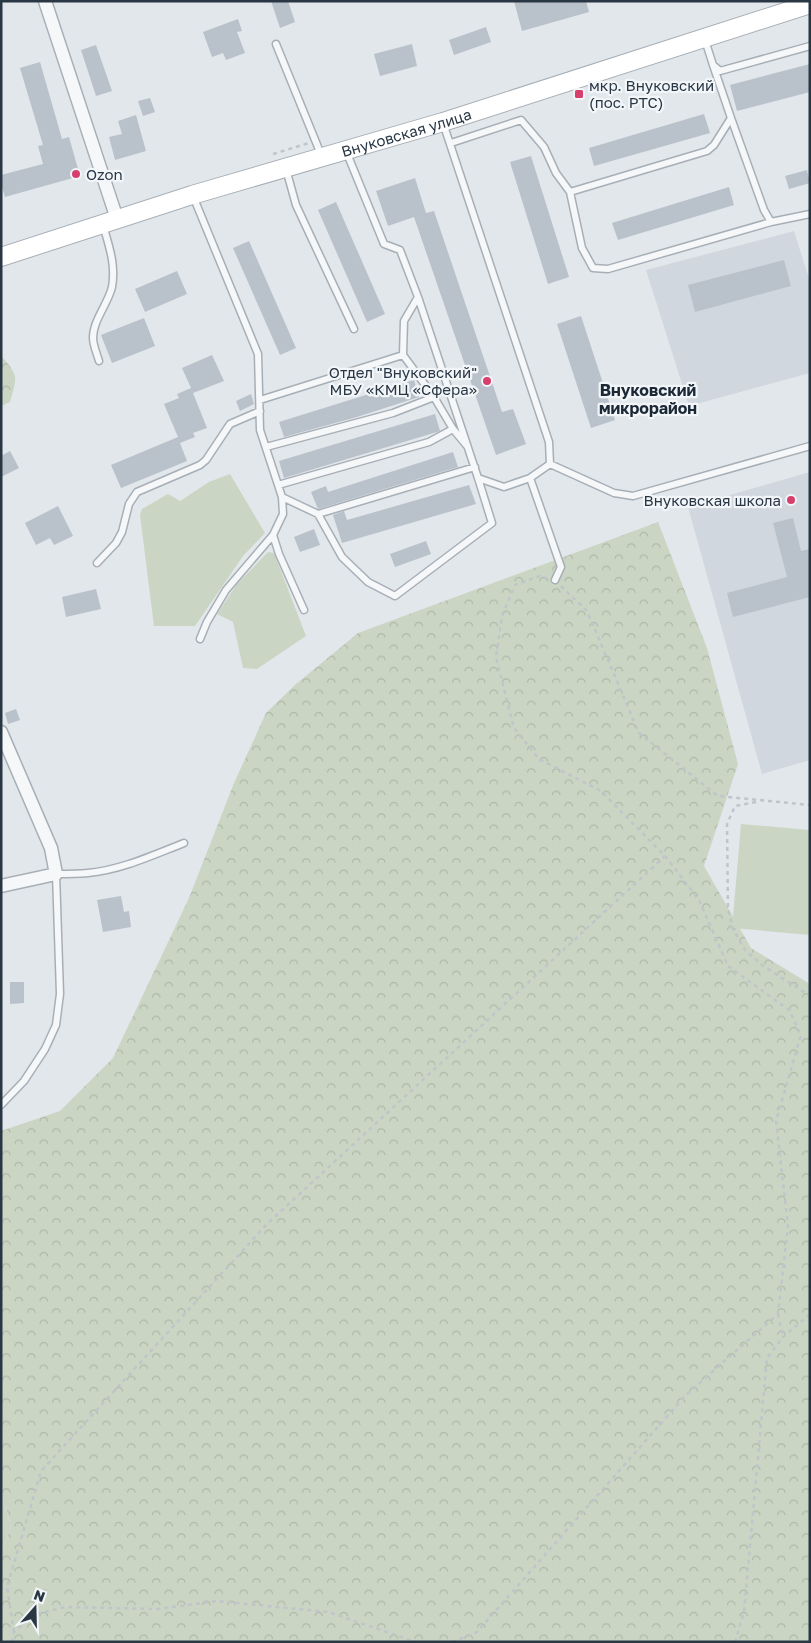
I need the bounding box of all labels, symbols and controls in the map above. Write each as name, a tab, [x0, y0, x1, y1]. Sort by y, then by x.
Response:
place label: мкр. Внуковский (пос. РТС)	[589, 76, 714, 111]
marker: мкр. Внуковский (пос. РТС)	[573, 88, 585, 100]
street label: Внуковская улица	[339, 104, 474, 160]
place label: Ozon	[86, 165, 123, 183]
marker: Ozon	[70, 168, 82, 180]
place label: Отдел "Внуковский" МБУ «КМЦ «Сфера»	[329, 363, 477, 398]
marker: Отдел "Внуковский" МБУ «КМЦ «Сфера»	[481, 375, 493, 387]
district label: Внуковский микрорайон	[599, 380, 697, 418]
place label: Внуковская школа	[644, 491, 781, 509]
marker: Внуковская школа	[785, 494, 797, 506]
north arrow	[10, 1583, 60, 1633]
text: N	[32, 1586, 48, 1605]

